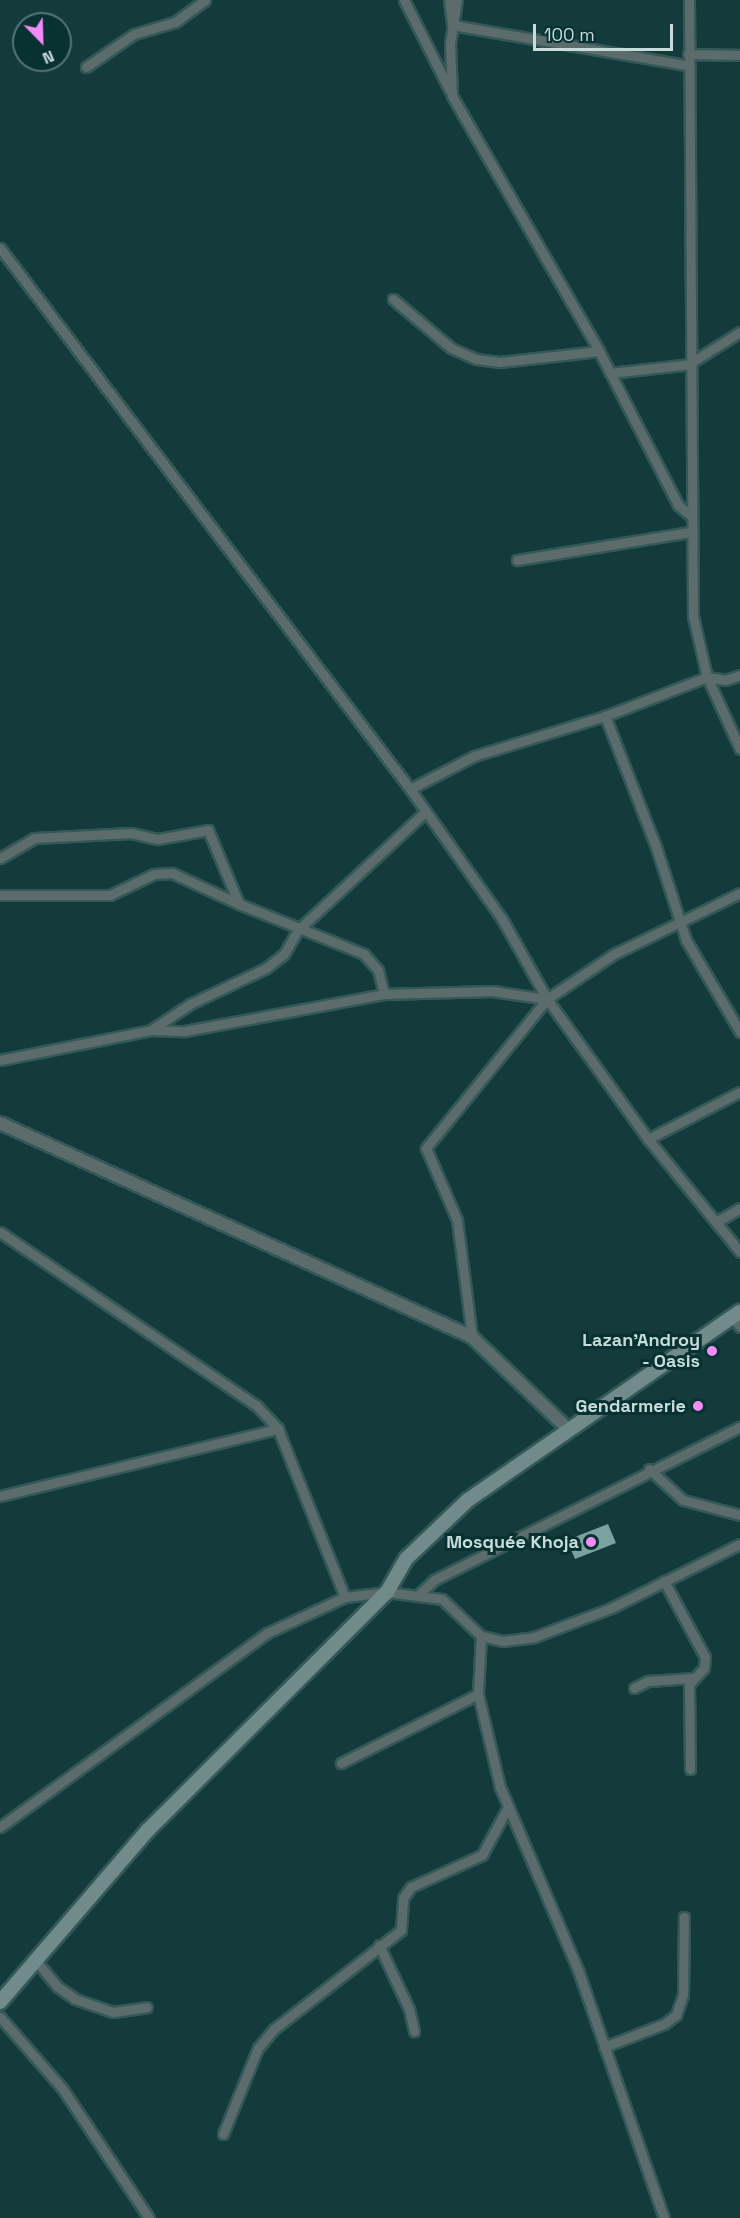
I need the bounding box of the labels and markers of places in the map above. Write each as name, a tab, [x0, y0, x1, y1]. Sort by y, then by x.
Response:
place label: Lazan'Androy - Oasis	[582, 1330, 700, 1372]
marker: Lazan'Androy - Oasis	[705, 1344, 719, 1358]
place label: Gendarmerie	[576, 1395, 686, 1417]
marker: Gendarmerie	[691, 1399, 705, 1413]
place label: Mosquée Khoja	[446, 1531, 579, 1553]
marker: Mosquée Khoja	[584, 1535, 598, 1549]

